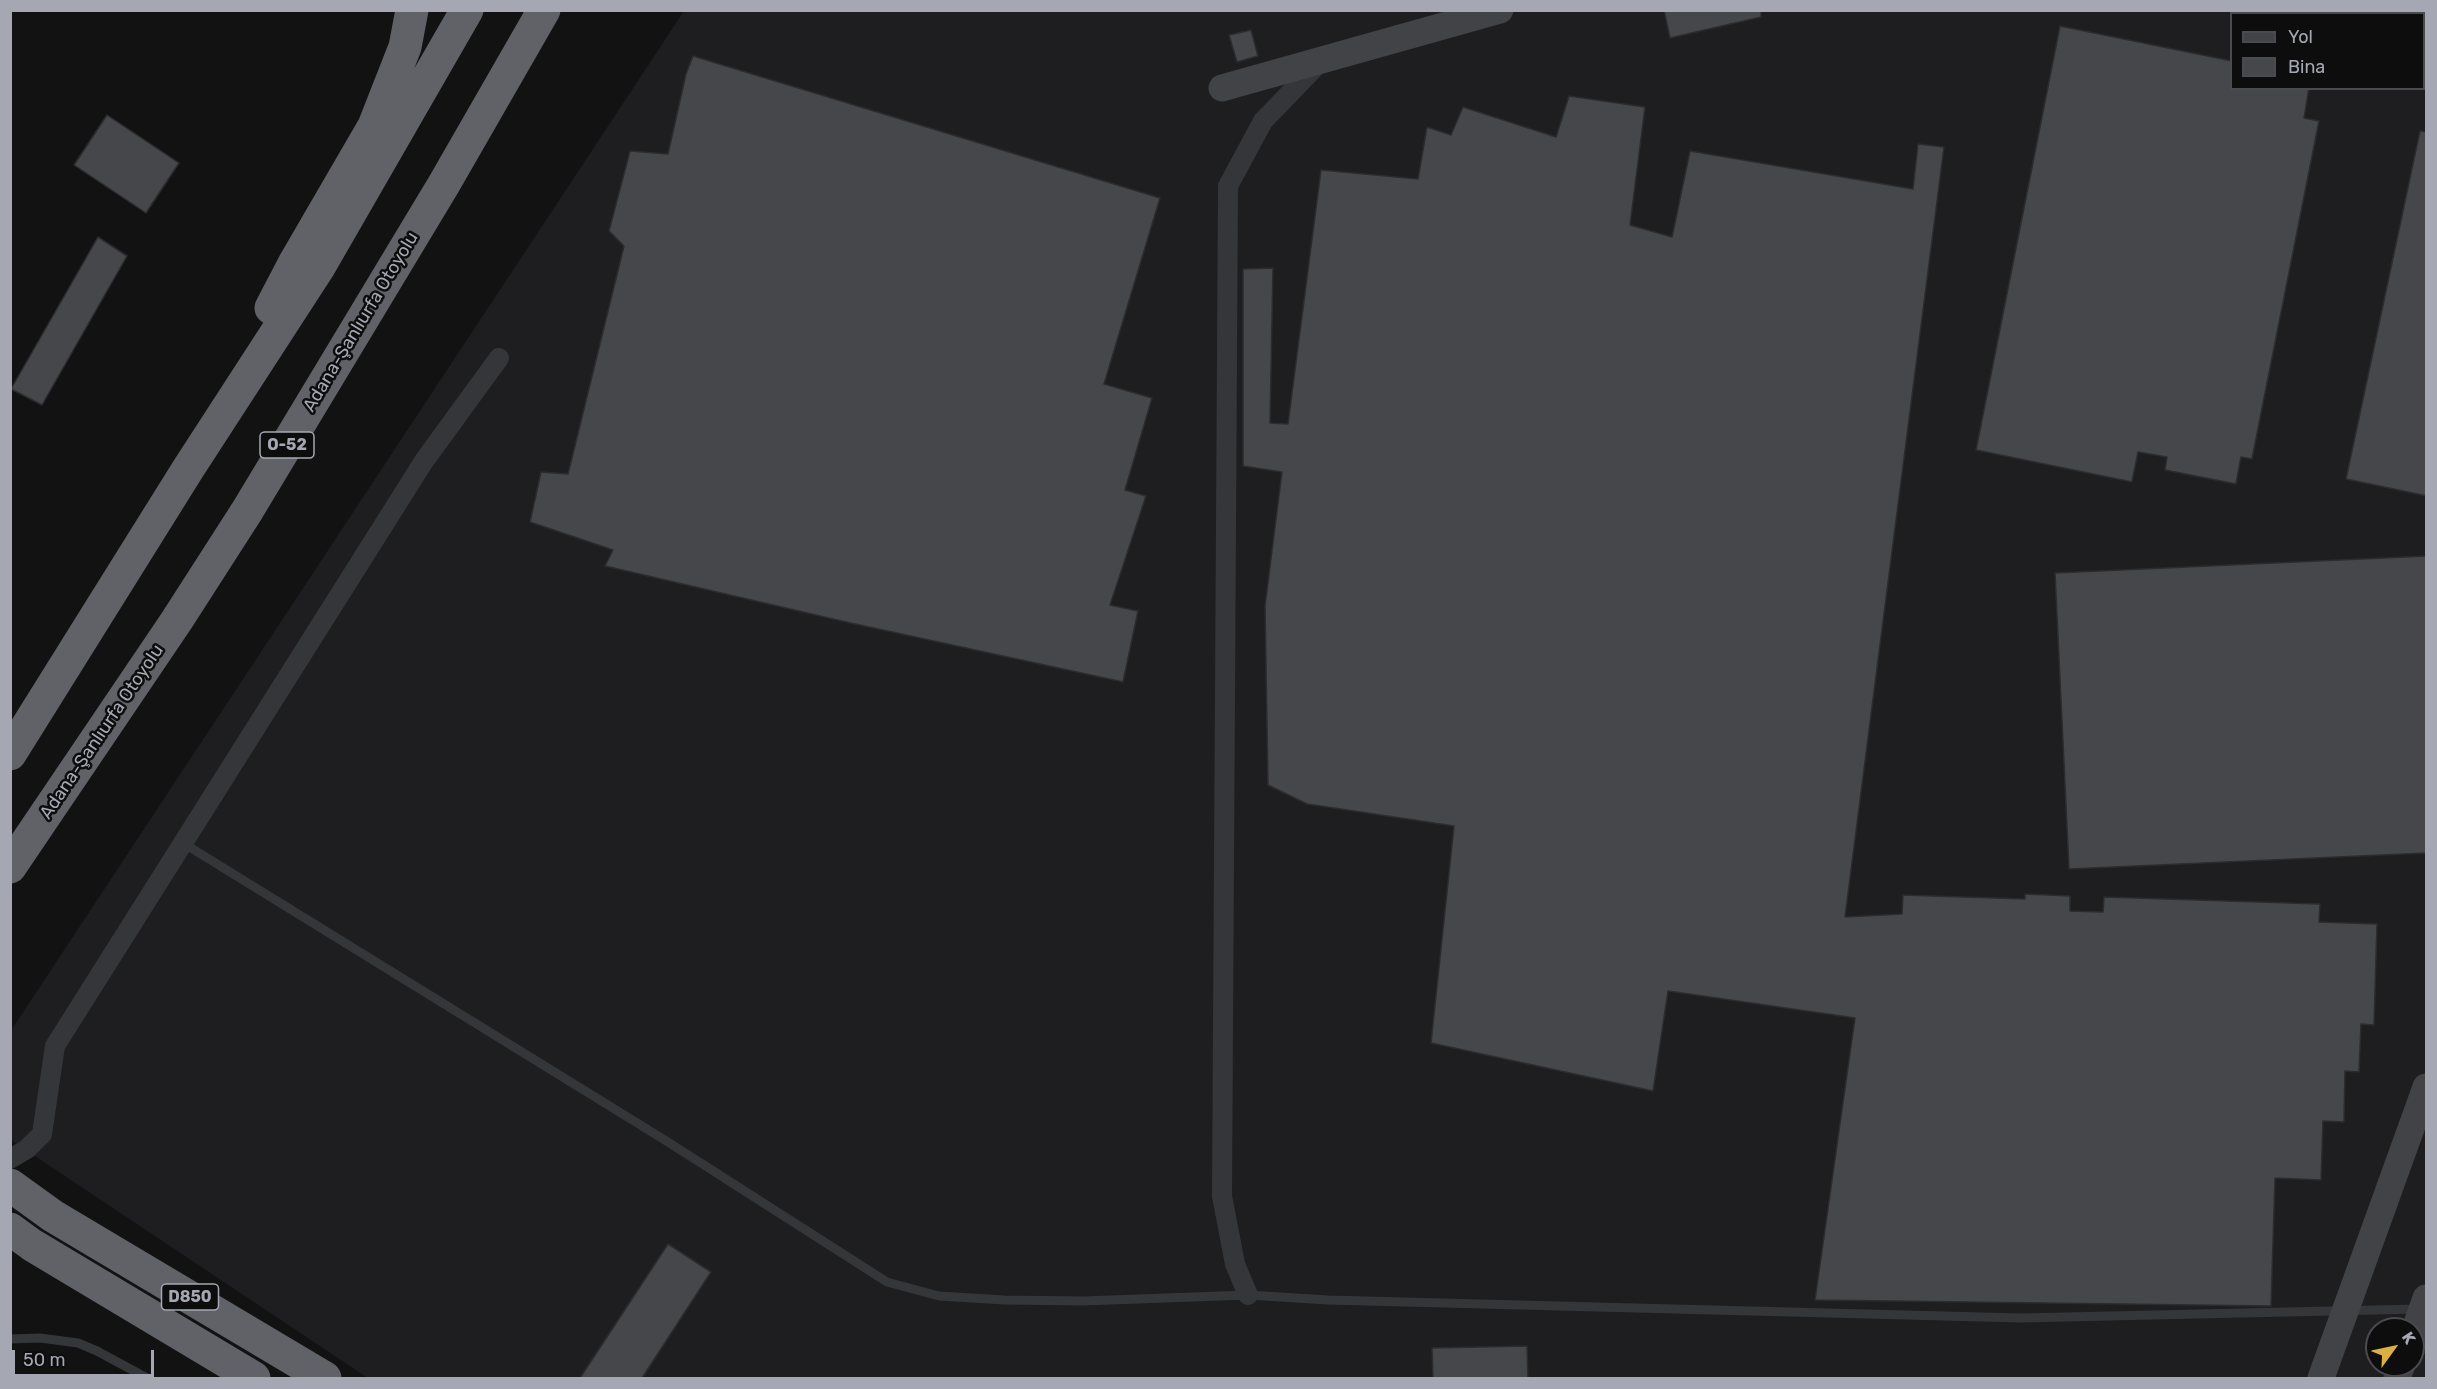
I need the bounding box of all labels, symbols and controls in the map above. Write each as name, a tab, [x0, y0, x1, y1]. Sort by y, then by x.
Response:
legend	[2230, 12, 2425, 90]
text: Yol	[2288, 26, 2313, 48]
text: Bina	[2288, 56, 2325, 78]
street label: Adana-Şanlıurfa Otoyolu	[299, 228, 423, 416]
road number: O-52	[260, 432, 314, 458]
street label: Adana-Şanlıurfa Otoyolu	[36, 641, 168, 823]
road number: D850	[162, 1284, 219, 1310]
north arrow	[2365, 1317, 2425, 1377]
text: K	[2398, 1328, 2420, 1348]
scale bar	[15, 1338, 158, 1376]
text: 50 m	[23, 1349, 66, 1371]

